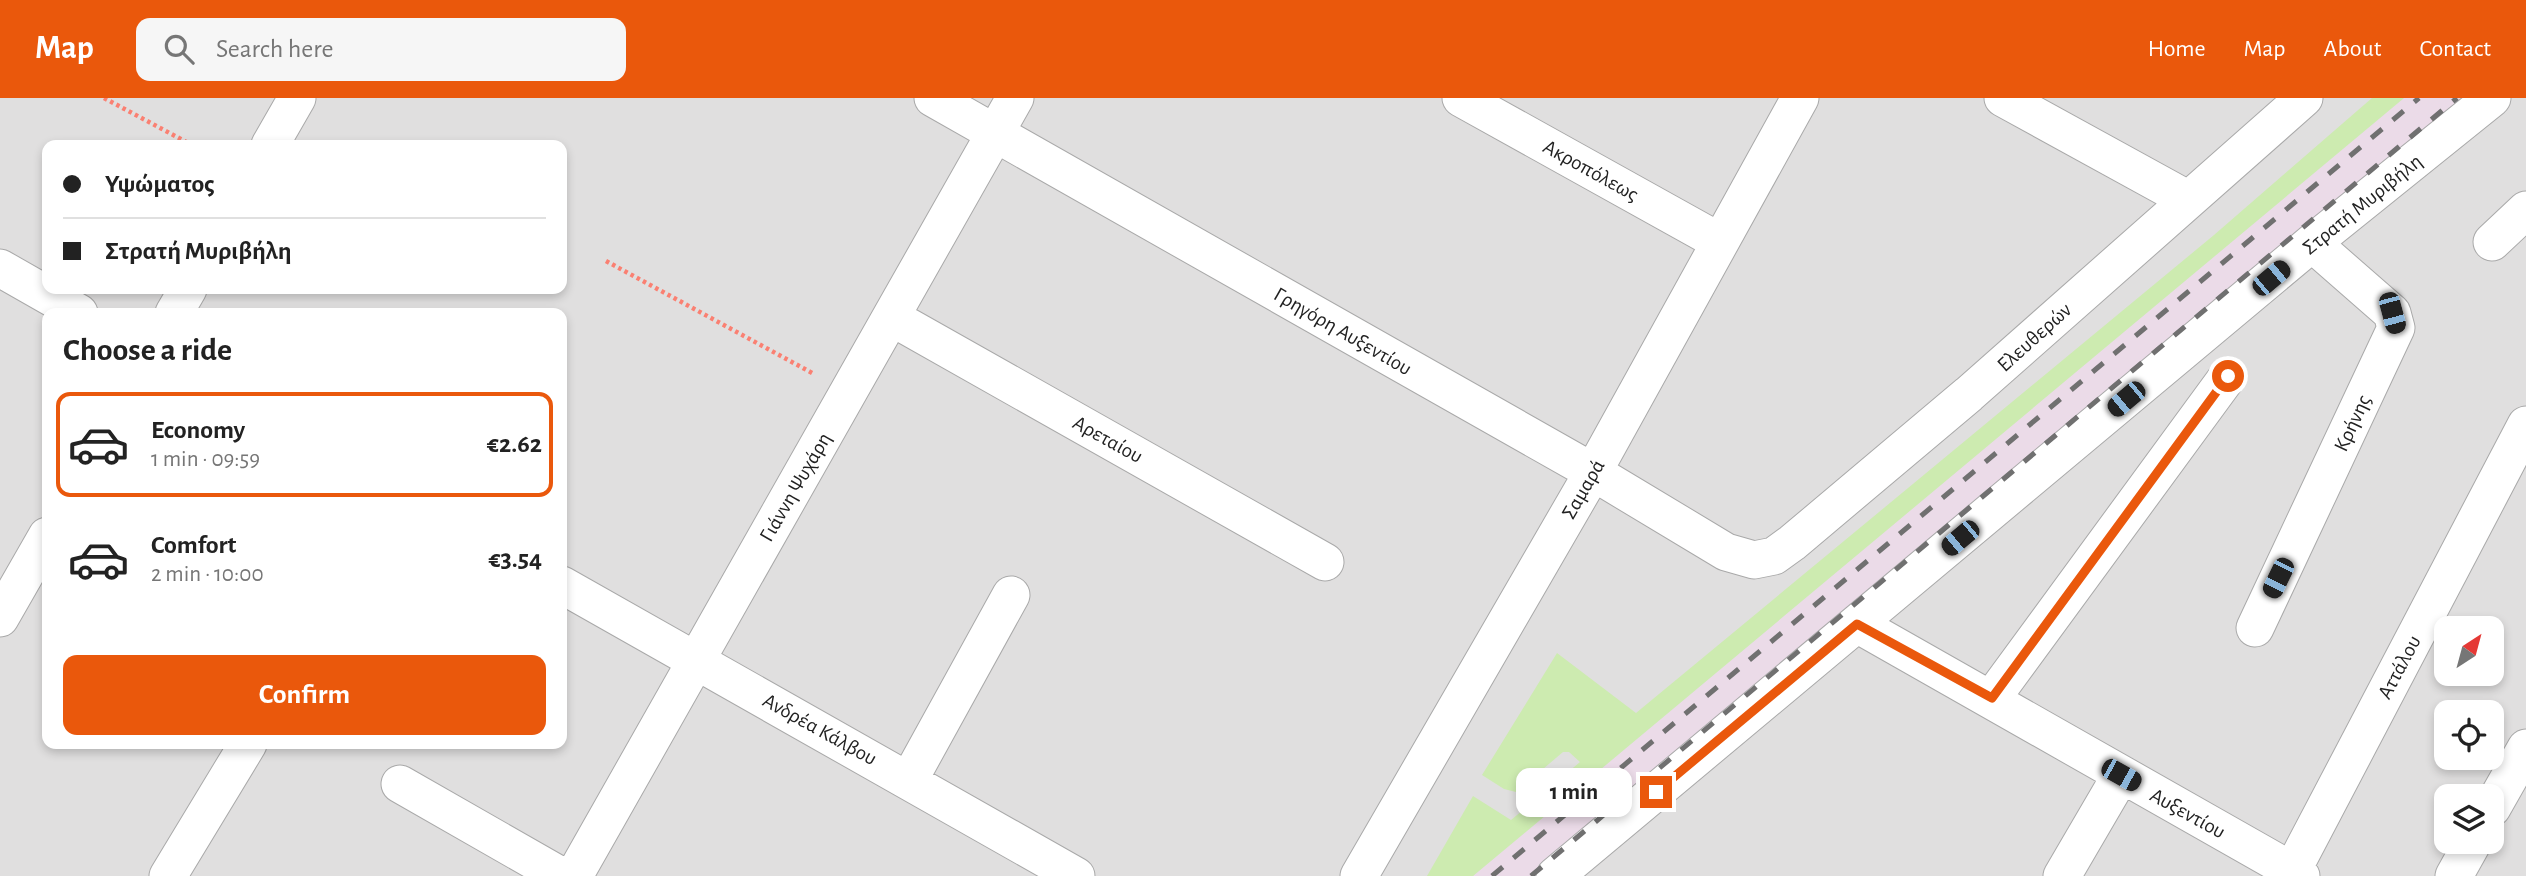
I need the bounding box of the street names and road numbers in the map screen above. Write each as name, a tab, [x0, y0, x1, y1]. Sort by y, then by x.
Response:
street label: Ακροπόλεως	[1540, 136, 1642, 205]
street label: Στρατή Μυριβήλη	[2299, 150, 2426, 259]
street label: Γρηγόρη Αυξεντίου	[1270, 284, 1415, 380]
street label: Ελευθερών	[1993, 299, 2076, 376]
street label: Κρήνης	[2330, 392, 2375, 455]
street label: Αρεταίου	[1069, 412, 1146, 467]
street label: Γιάννη Ψυχάρη	[756, 429, 835, 545]
street label: Σαμαρά	[1558, 456, 1609, 523]
street label: Αττάλου	[2374, 632, 2425, 702]
street label: Ανδρέα Κάλβου	[759, 690, 880, 769]
street label: Αυξεντίου	[2146, 784, 2229, 843]

